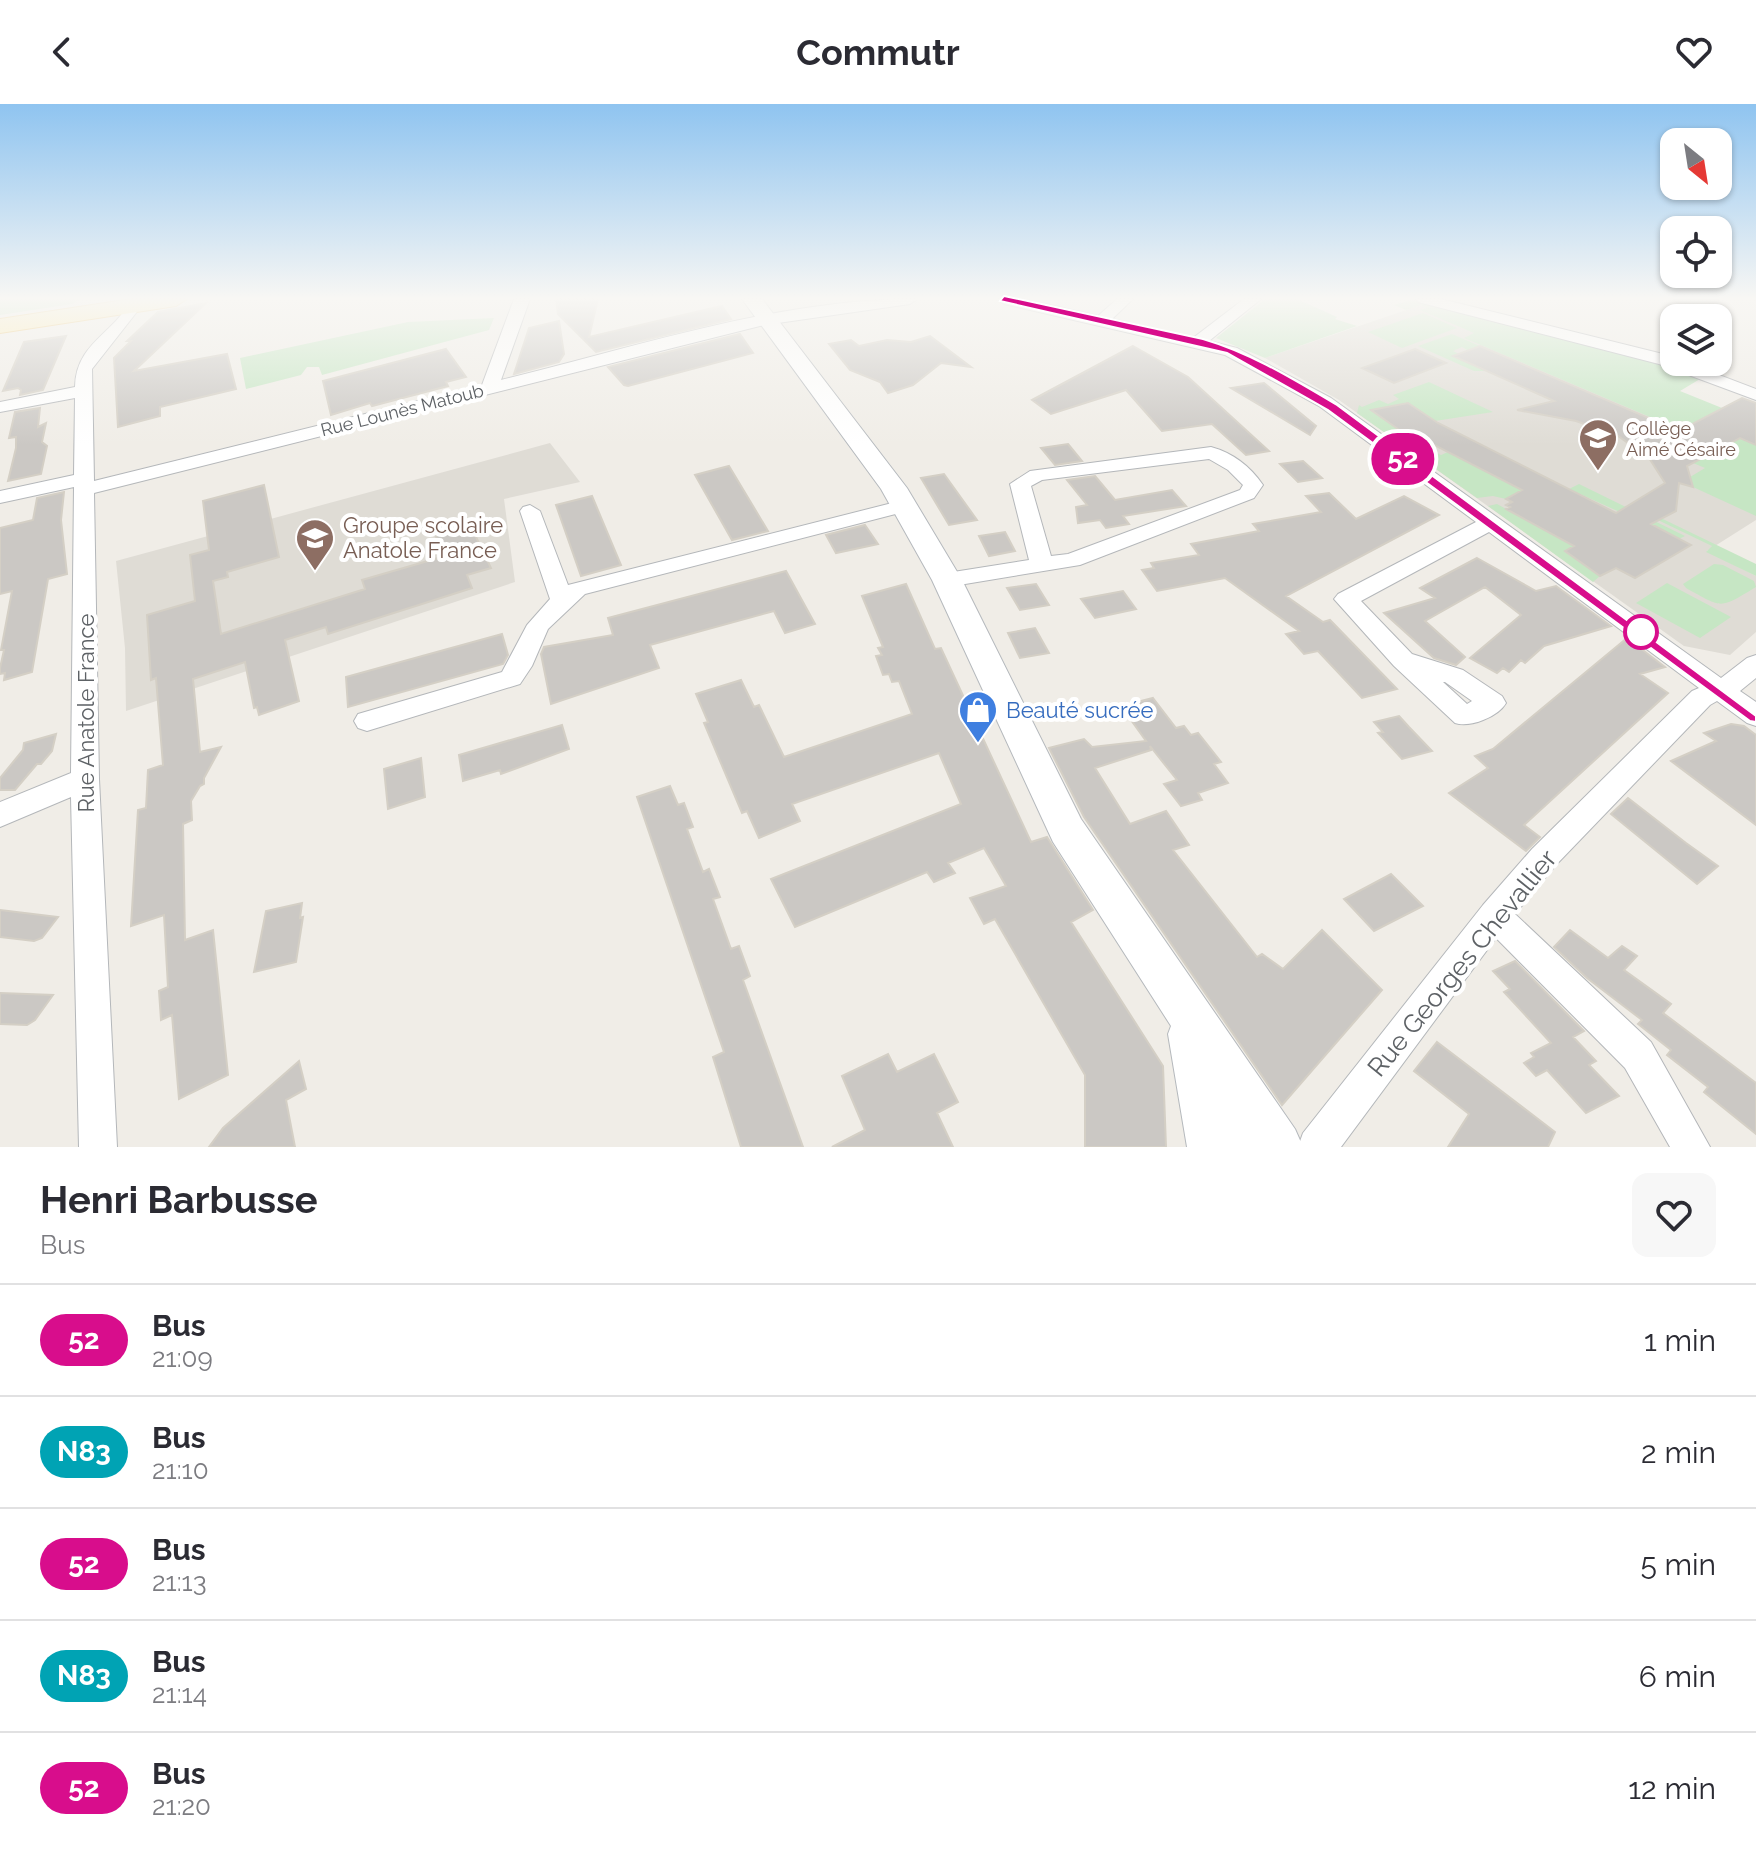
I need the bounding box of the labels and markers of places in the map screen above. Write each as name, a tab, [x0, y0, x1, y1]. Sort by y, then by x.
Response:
school or university icon: Collège Aimé Césaire	[1577, 417, 1619, 472]
place label: Collège Aimé Césaire	[1626, 418, 1736, 460]
place label: Groupe scolaire Anatole France	[343, 512, 503, 563]
school or university icon: Groupe scolaire Anatole France	[294, 517, 336, 572]
unlabelled marker	[1624, 615, 1658, 649]
shop icon: Beauté sucrée	[957, 689, 999, 744]
place label: Beauté sucrée	[1006, 697, 1153, 723]

